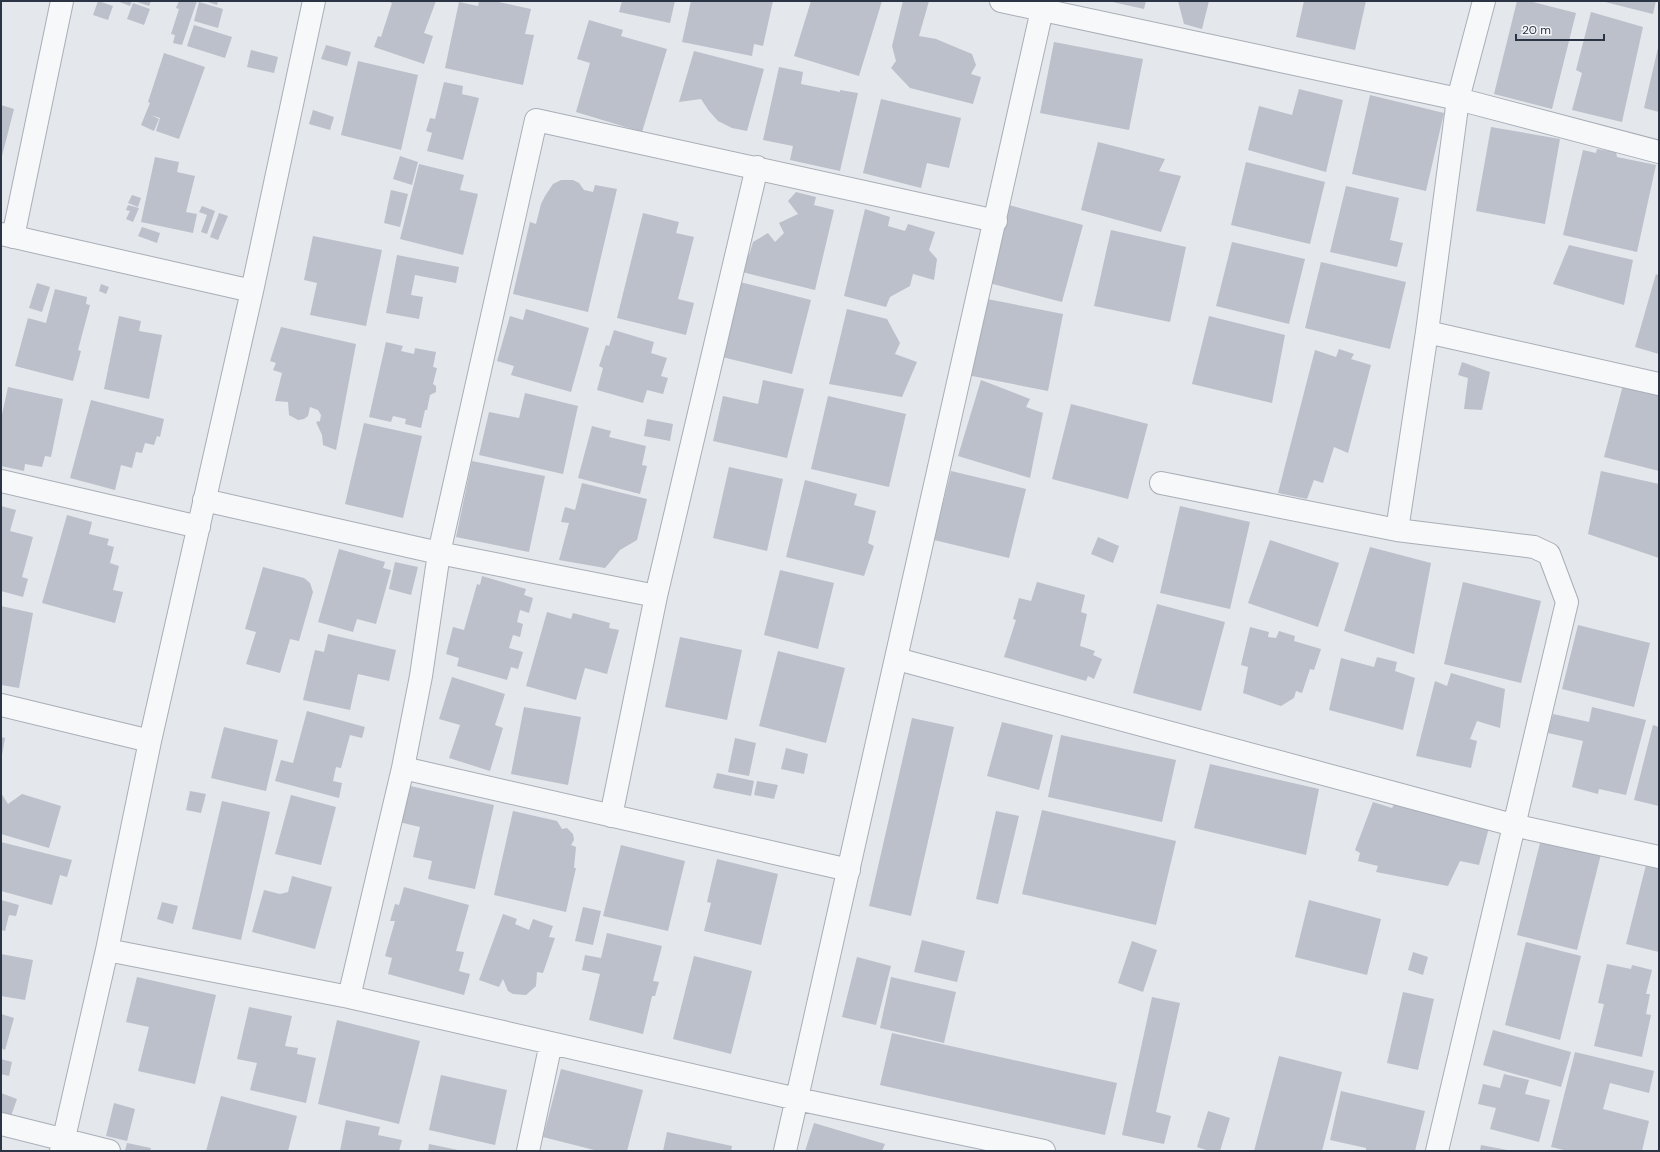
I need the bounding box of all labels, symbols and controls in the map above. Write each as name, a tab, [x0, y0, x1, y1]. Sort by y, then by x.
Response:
scale bar	[1516, 16, 1604, 42]
text: 20 m	[1522, 22, 1551, 38]

